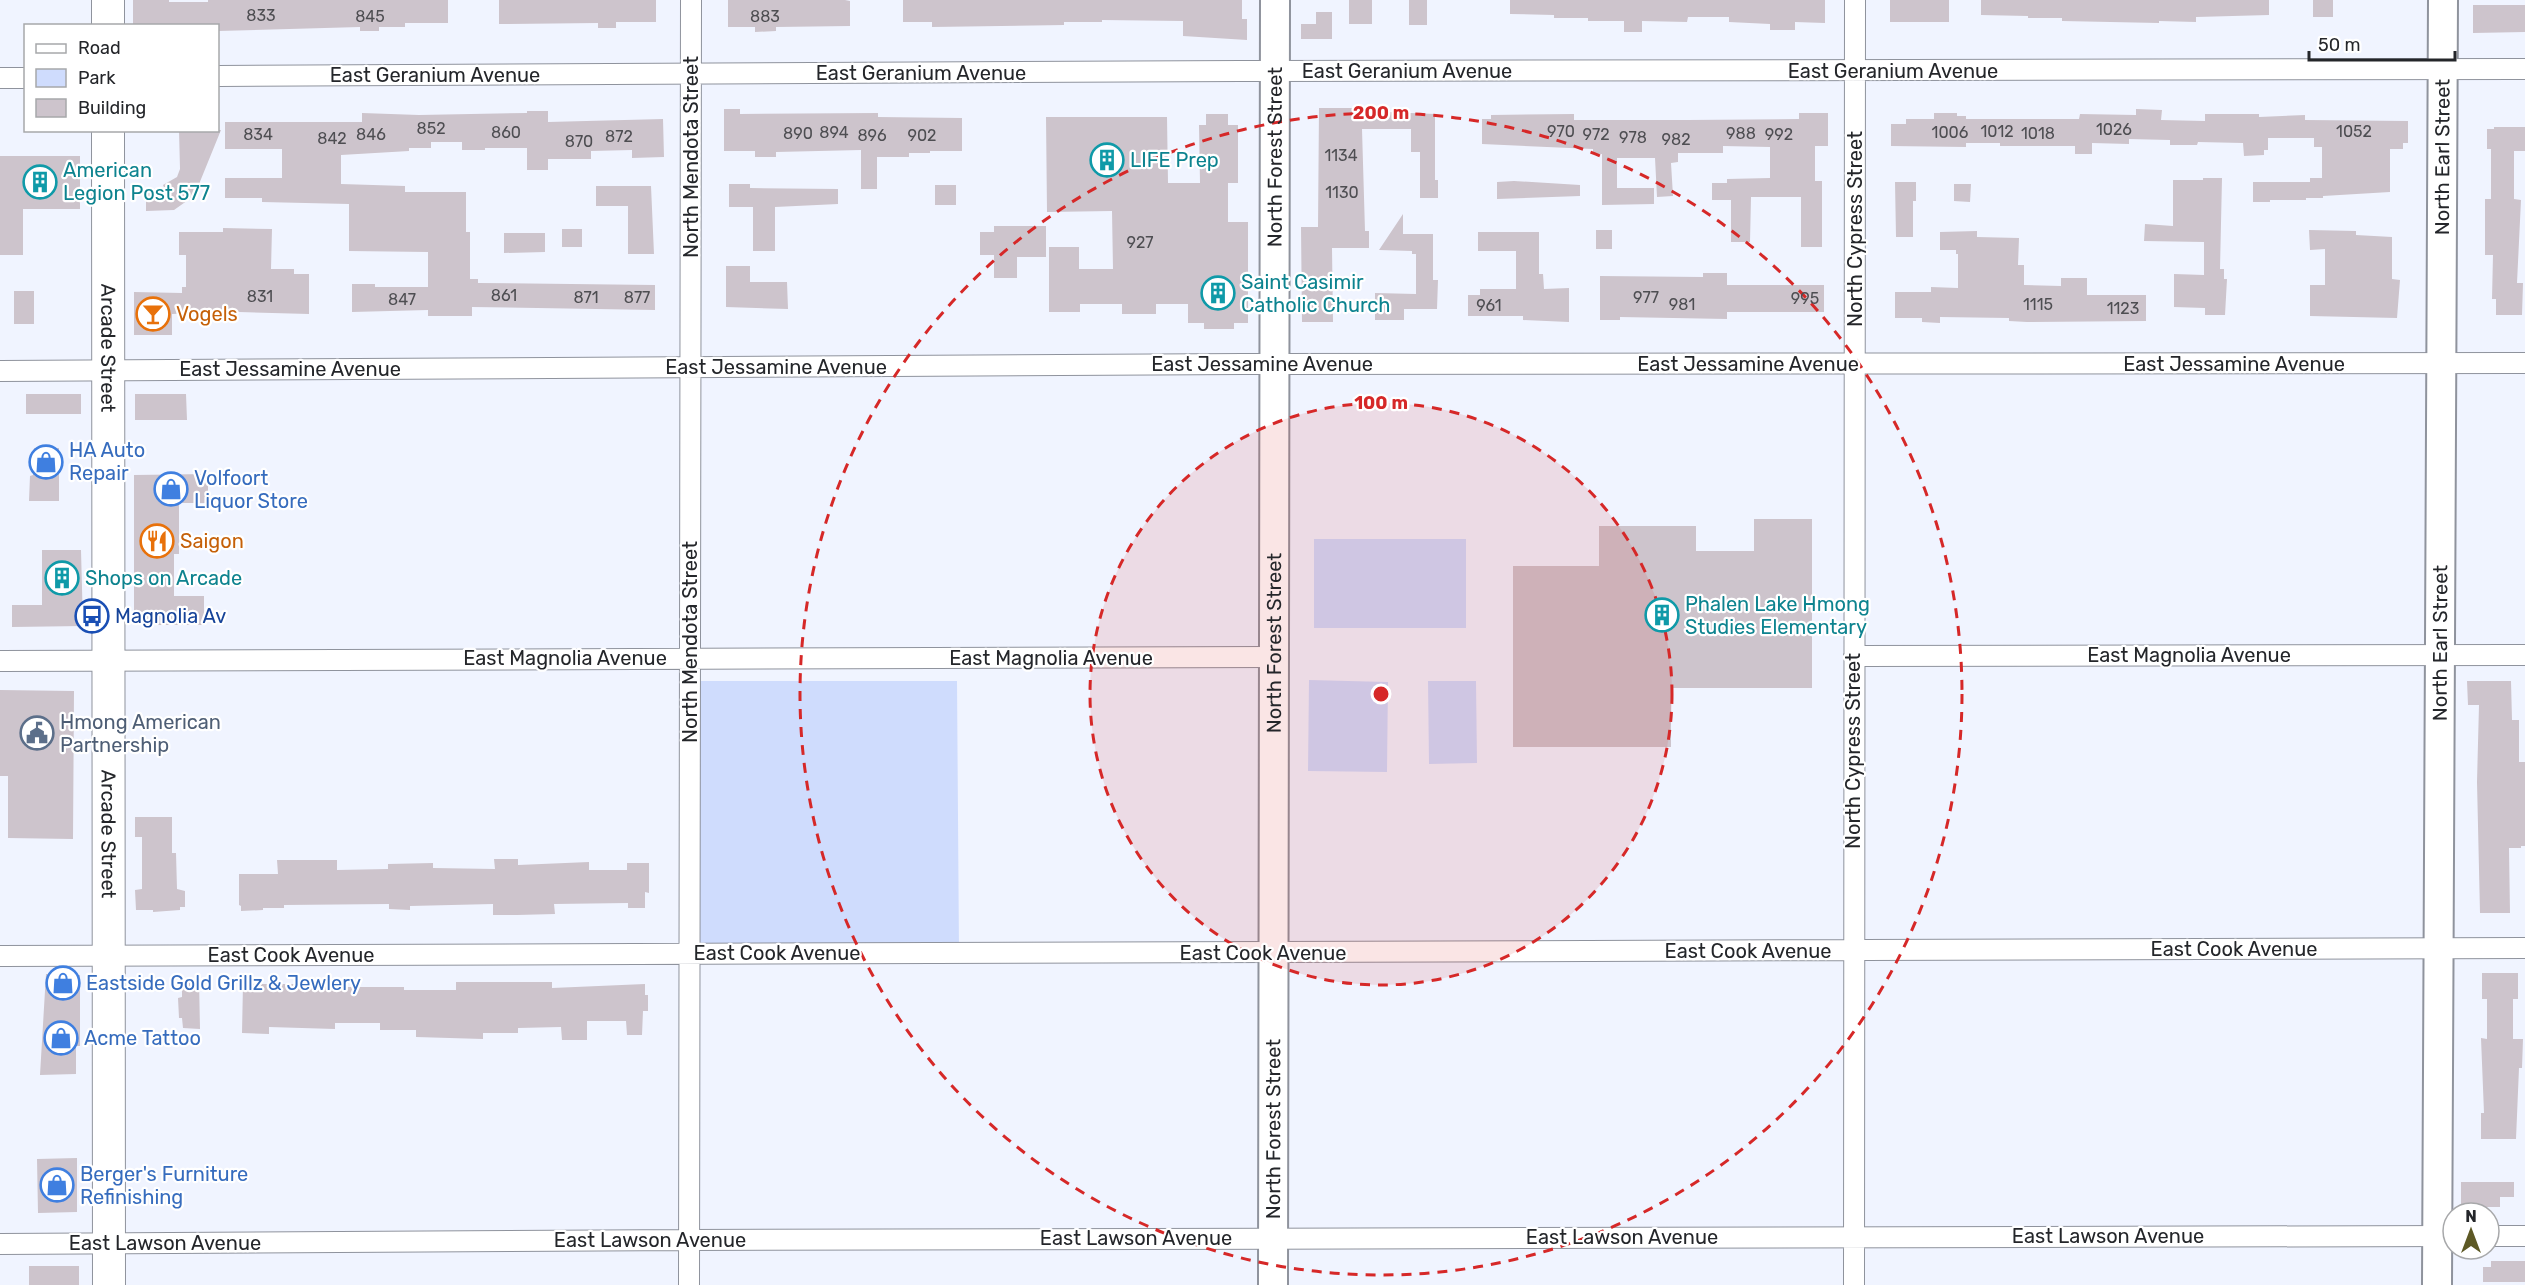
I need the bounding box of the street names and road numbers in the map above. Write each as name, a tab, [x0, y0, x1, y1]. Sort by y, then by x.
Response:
street label: North Mendota Street	[679, 56, 703, 258]
street label: East Geranium Avenue	[1302, 59, 1512, 83]
street label: East Geranium Avenue	[1788, 59, 1998, 83]
street label: East Geranium Avenue	[816, 61, 1026, 85]
street label: East Geranium Avenue	[330, 63, 540, 87]
street label: North Forest Street	[1263, 67, 1287, 247]
street label: North Earl Street	[2430, 79, 2455, 235]
street label: North Cypress Street	[1843, 131, 1867, 327]
street label: Arcade Street	[96, 284, 120, 413]
street label: East Jessamine Avenue	[1151, 352, 1373, 376]
street label: East Jessamine Avenue	[1637, 352, 1859, 376]
street label: East Jessamine Avenue	[2123, 352, 2345, 376]
street label: East Jessamine Avenue	[665, 355, 887, 379]
street label: East Jessamine Avenue	[179, 357, 401, 381]
street label: North Mendota Street	[678, 541, 702, 743]
street label: North Forest Street	[1262, 553, 1286, 733]
street label: North Earl Street	[2428, 565, 2452, 721]
street label: East Magnolia Avenue	[2087, 643, 2291, 667]
street label: East Magnolia Avenue	[463, 646, 667, 670]
street label: East Magnolia Avenue	[949, 646, 1153, 670]
street label: North Cypress Street	[1841, 653, 1865, 849]
street label: Arcade Street	[97, 770, 121, 899]
street label: East Cook Avenue	[2151, 937, 2317, 961]
street label: East Cook Avenue	[1665, 939, 1831, 963]
street label: East Cook Avenue	[694, 941, 860, 965]
street label: East Cook Avenue	[1180, 941, 1346, 965]
street label: East Cook Avenue	[208, 943, 374, 967]
street label: North Forest Street	[1261, 1039, 1285, 1219]
street label: East Lawson Avenue	[2012, 1224, 2204, 1248]
street label: East Lawson Avenue	[1526, 1225, 1718, 1249]
street label: East Lawson Avenue	[1040, 1226, 1232, 1250]
street label: East Lawson Avenue	[554, 1228, 746, 1252]
street label: East Lawson Avenue	[69, 1231, 261, 1255]

